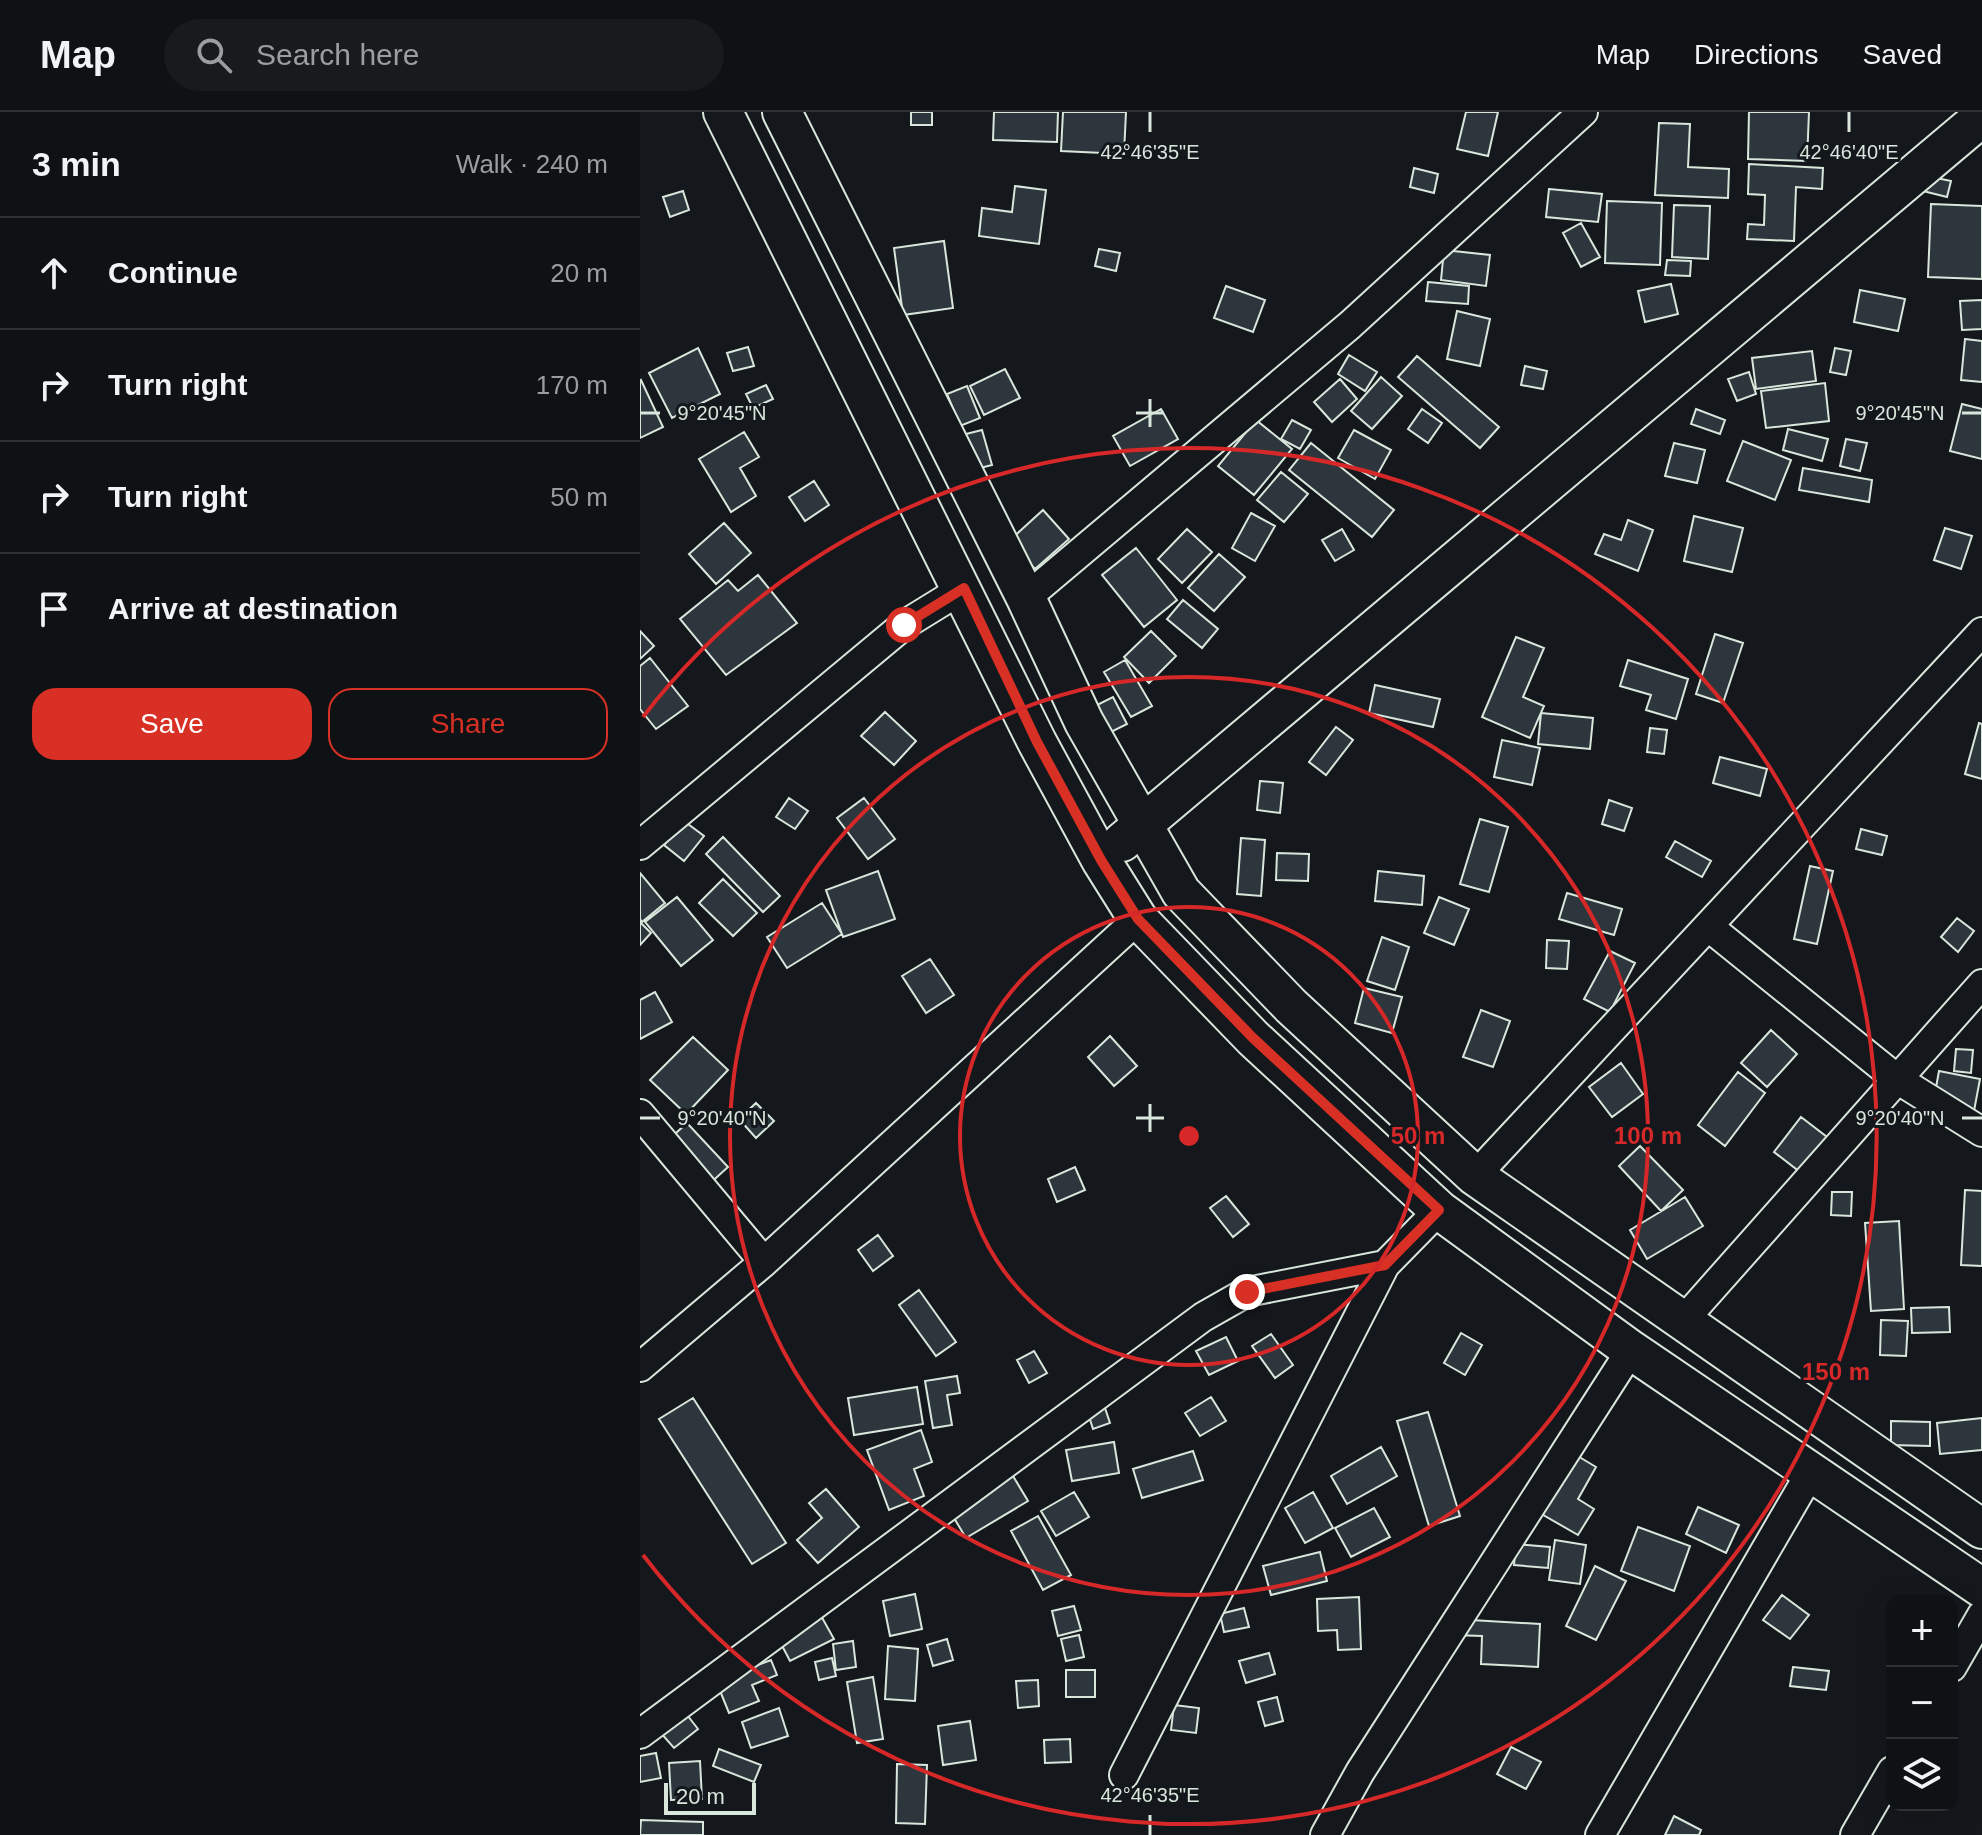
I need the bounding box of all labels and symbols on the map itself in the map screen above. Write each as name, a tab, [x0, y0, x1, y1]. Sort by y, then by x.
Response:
text: 42°46'35"E	[1101, 141, 1200, 163]
text: 42°46'40"E	[1800, 141, 1899, 163]
text: 9°20'45"N	[678, 402, 766, 424]
text: 9°20'45"N	[1856, 402, 1944, 424]
route start	[886, 607, 922, 643]
text: 9°20'40"N	[678, 1107, 766, 1129]
text: 9°20'40"N	[1856, 1107, 1944, 1129]
centre of rings	[1175, 1122, 1203, 1150]
text: 50 m	[1391, 1122, 1445, 1149]
text: 100 m	[1614, 1122, 1682, 1149]
route end	[1229, 1274, 1265, 1310]
text: 150 m	[1802, 1358, 1870, 1385]
scale bar	[664, 1779, 756, 1815]
text: 42°46'35"E	[1101, 1784, 1200, 1806]

